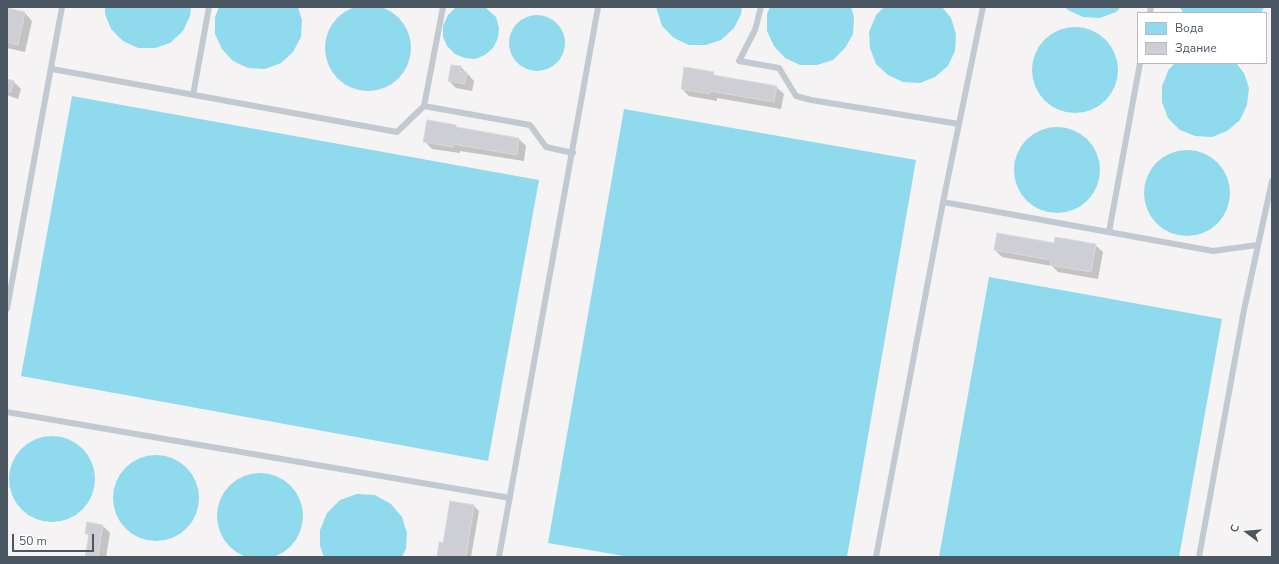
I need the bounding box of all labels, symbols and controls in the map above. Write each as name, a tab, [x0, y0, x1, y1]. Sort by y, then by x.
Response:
legend	[1137, 12, 1267, 64]
text: Вода	[1175, 20, 1203, 36]
text: Здание	[1175, 40, 1217, 56]
north arrow	[1227, 512, 1267, 552]
text: С	[1227, 523, 1243, 534]
scale bar	[14, 526, 96, 552]
text: 50 m	[19, 533, 47, 549]

